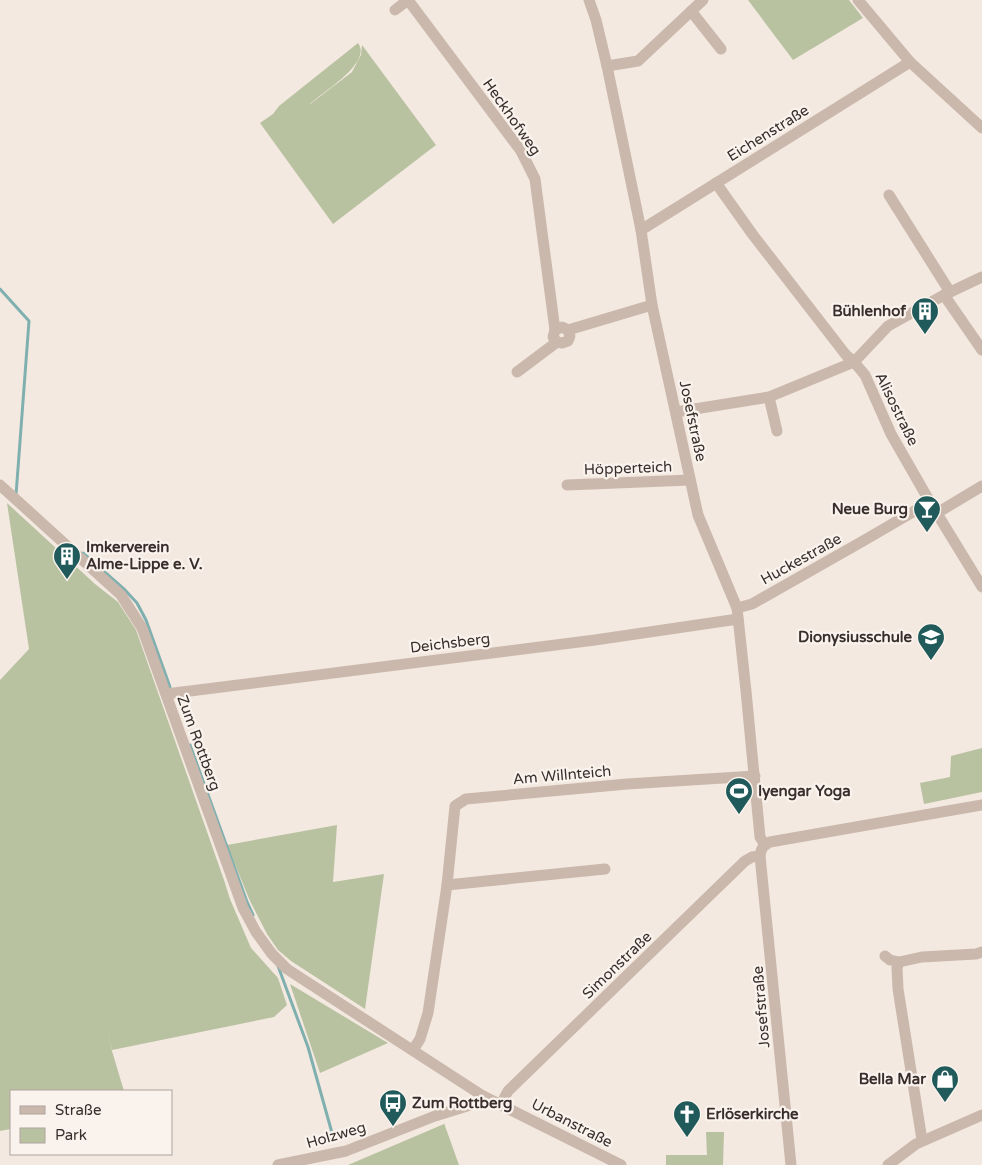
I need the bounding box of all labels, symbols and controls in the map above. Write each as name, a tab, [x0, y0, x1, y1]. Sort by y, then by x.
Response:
street label: Heckhofweg	[479, 75, 545, 159]
street label: Eichenstraße	[724, 101, 812, 165]
building icon: Bühlenhof	[910, 296, 940, 335]
place label: Bühlenhof	[832, 302, 906, 320]
street label: Alisostraße	[871, 369, 923, 449]
street label: Josefstraße	[676, 379, 710, 463]
street label: Höpperteich	[584, 457, 672, 479]
bar icon: Neue Burg	[912, 494, 942, 533]
place label: Neue Burg	[832, 500, 908, 519]
street label: Huckestraße	[758, 529, 844, 589]
place label: Imkerverein Alme-Lippe e. V.	[86, 538, 203, 574]
building icon: Imkerverein Alme-Lippe e. V.	[52, 541, 82, 580]
school or university icon: Dionysiusschule	[916, 622, 946, 661]
place label: Dionysiusschule	[798, 628, 912, 647]
street label: Deichsberg	[409, 629, 491, 657]
street label: Zum Rottberg	[173, 693, 225, 793]
street label: Am Willnteich	[512, 762, 612, 788]
sports icon: Iyengar Yoga	[724, 776, 754, 815]
place label: Iyengar Yoga	[758, 782, 851, 801]
street label: Simonstraße	[579, 927, 655, 1003]
street label: Josefstraße	[748, 965, 774, 1049]
shop icon: Bella Mar	[930, 1064, 960, 1103]
place label: Bella Mar	[859, 1070, 926, 1088]
bus stop icon: Zum Rottberg	[378, 1088, 408, 1127]
legend	[10, 1090, 172, 1155]
place label: Zum Rottberg	[412, 1094, 513, 1113]
street label: Urbanstraße	[528, 1095, 616, 1151]
church icon: Erlöserkirche	[672, 1099, 702, 1138]
text: Straße	[55, 1101, 101, 1119]
place label: Erlöserkirche	[706, 1105, 799, 1123]
street label: Holzweg	[304, 1118, 368, 1152]
text: Park	[55, 1126, 87, 1144]

